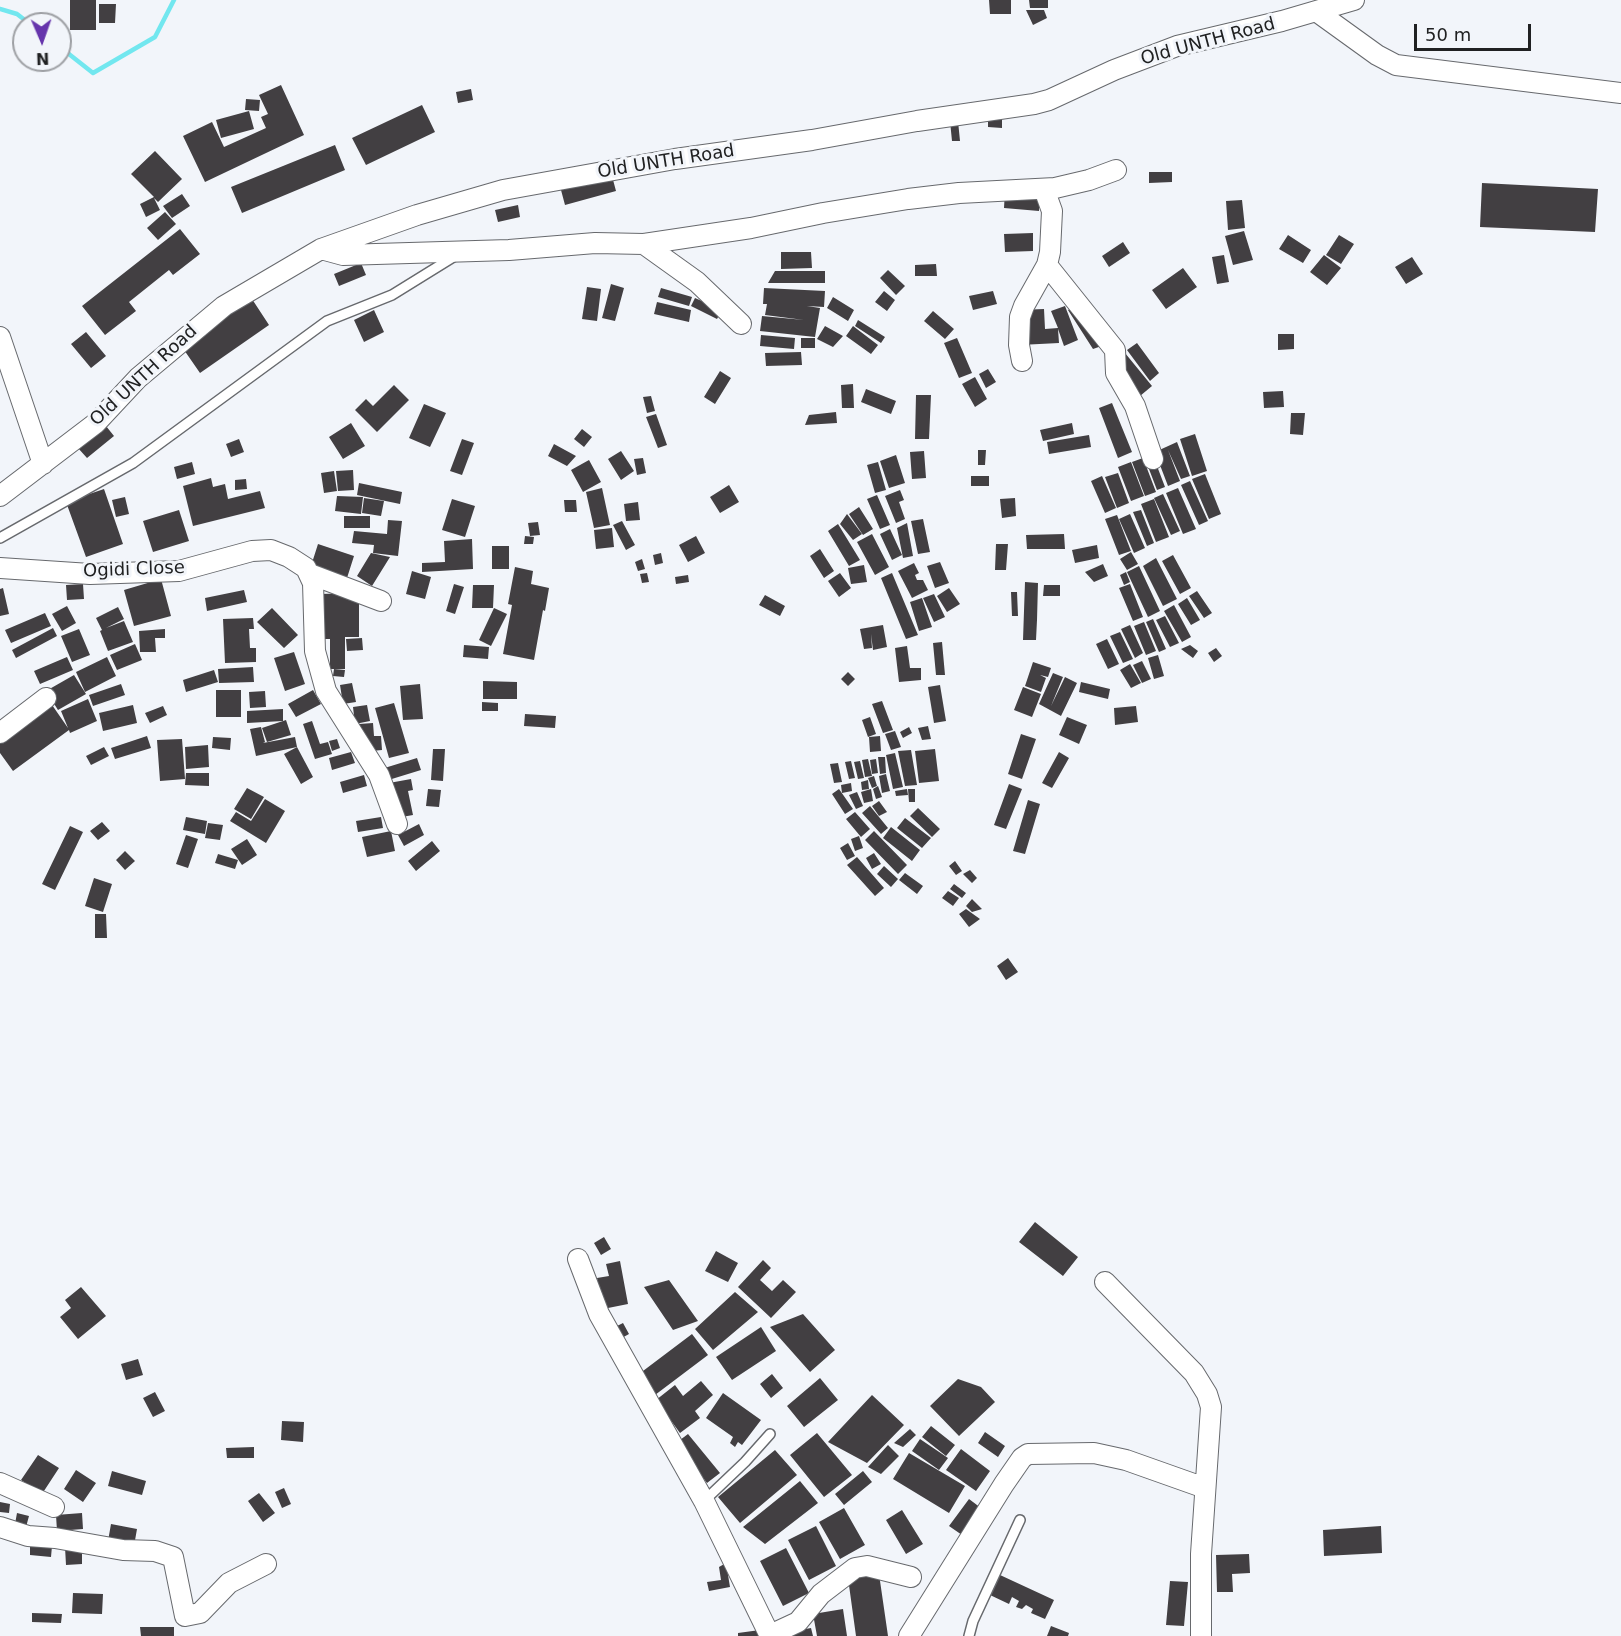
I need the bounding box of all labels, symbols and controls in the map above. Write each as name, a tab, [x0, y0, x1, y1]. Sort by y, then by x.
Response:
north arrow	[12, 12, 72, 72]
scale bar	[1417, 12, 1534, 50]
street label: Old UNTH Road	[1138, 14, 1278, 70]
text: 50 m	[1425, 24, 1471, 45]
text: N	[36, 49, 50, 68]
street label: Old UNTH Road	[596, 141, 736, 183]
street label: Old UNTH Road	[86, 321, 202, 431]
street label: Ogidi Close	[83, 557, 185, 583]

